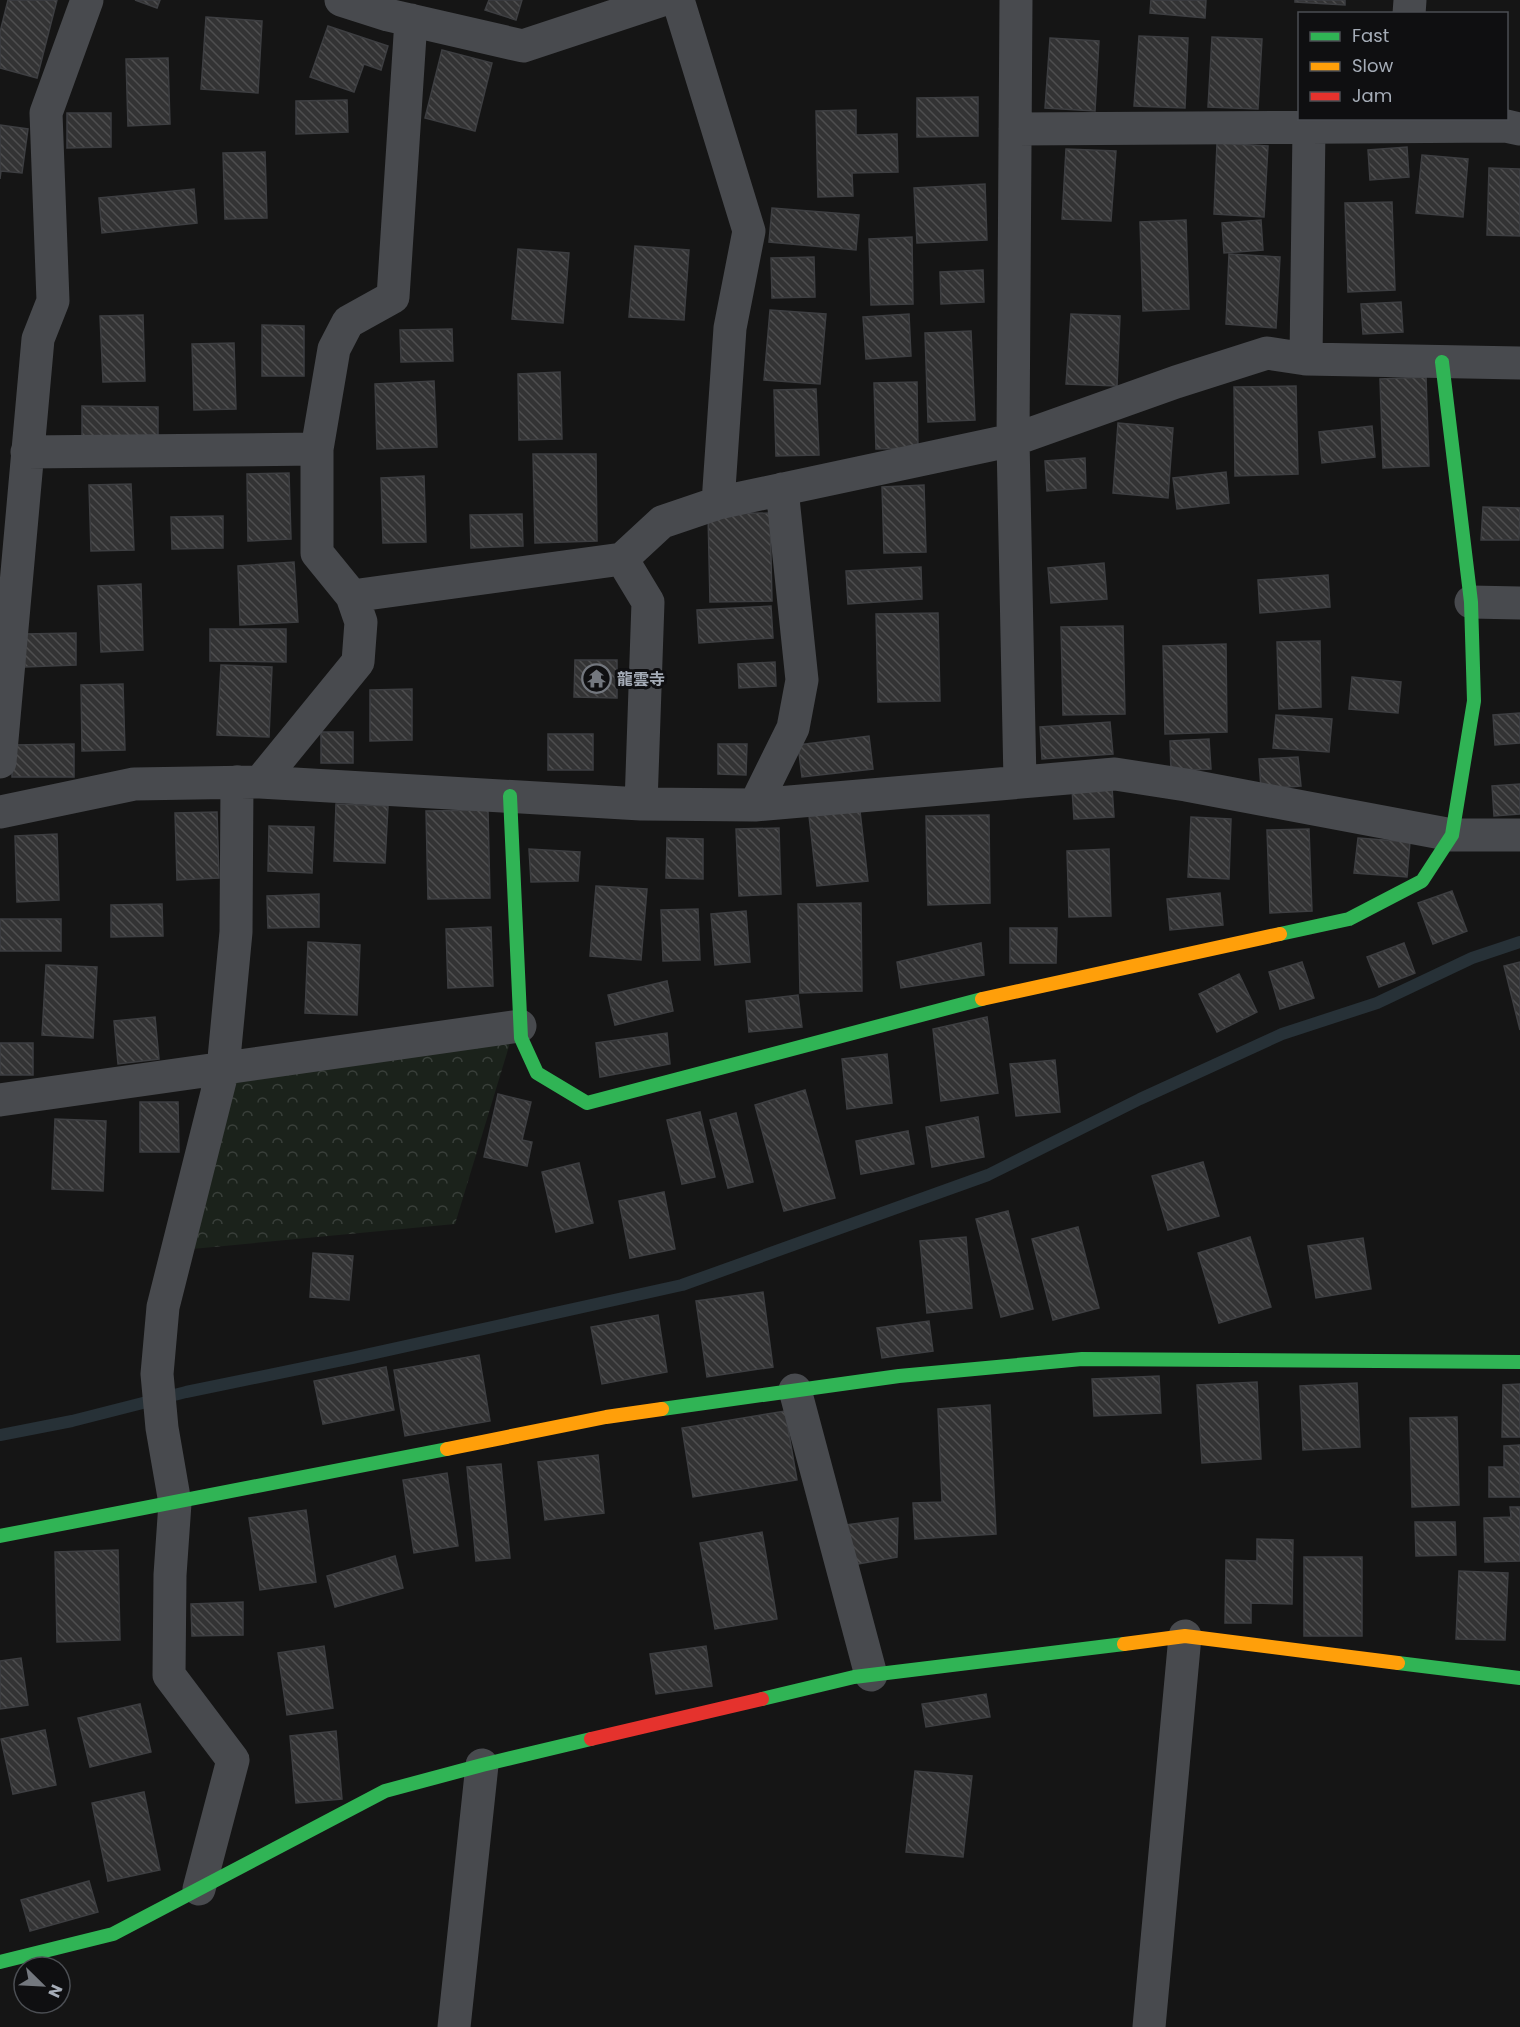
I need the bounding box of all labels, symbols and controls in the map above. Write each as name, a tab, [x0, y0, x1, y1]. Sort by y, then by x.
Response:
legend	[1298, 12, 1508, 120]
text: Fast	[1352, 23, 1389, 48]
text: Slow	[1352, 53, 1394, 78]
text: Jam	[1352, 83, 1392, 108]
temple icon: 龍雲寺	[580, 663, 612, 695]
place label: 龍雲寺	[617, 668, 665, 691]
north arrow	[12, 1955, 72, 2015]
text: N	[42, 1981, 68, 2001]

